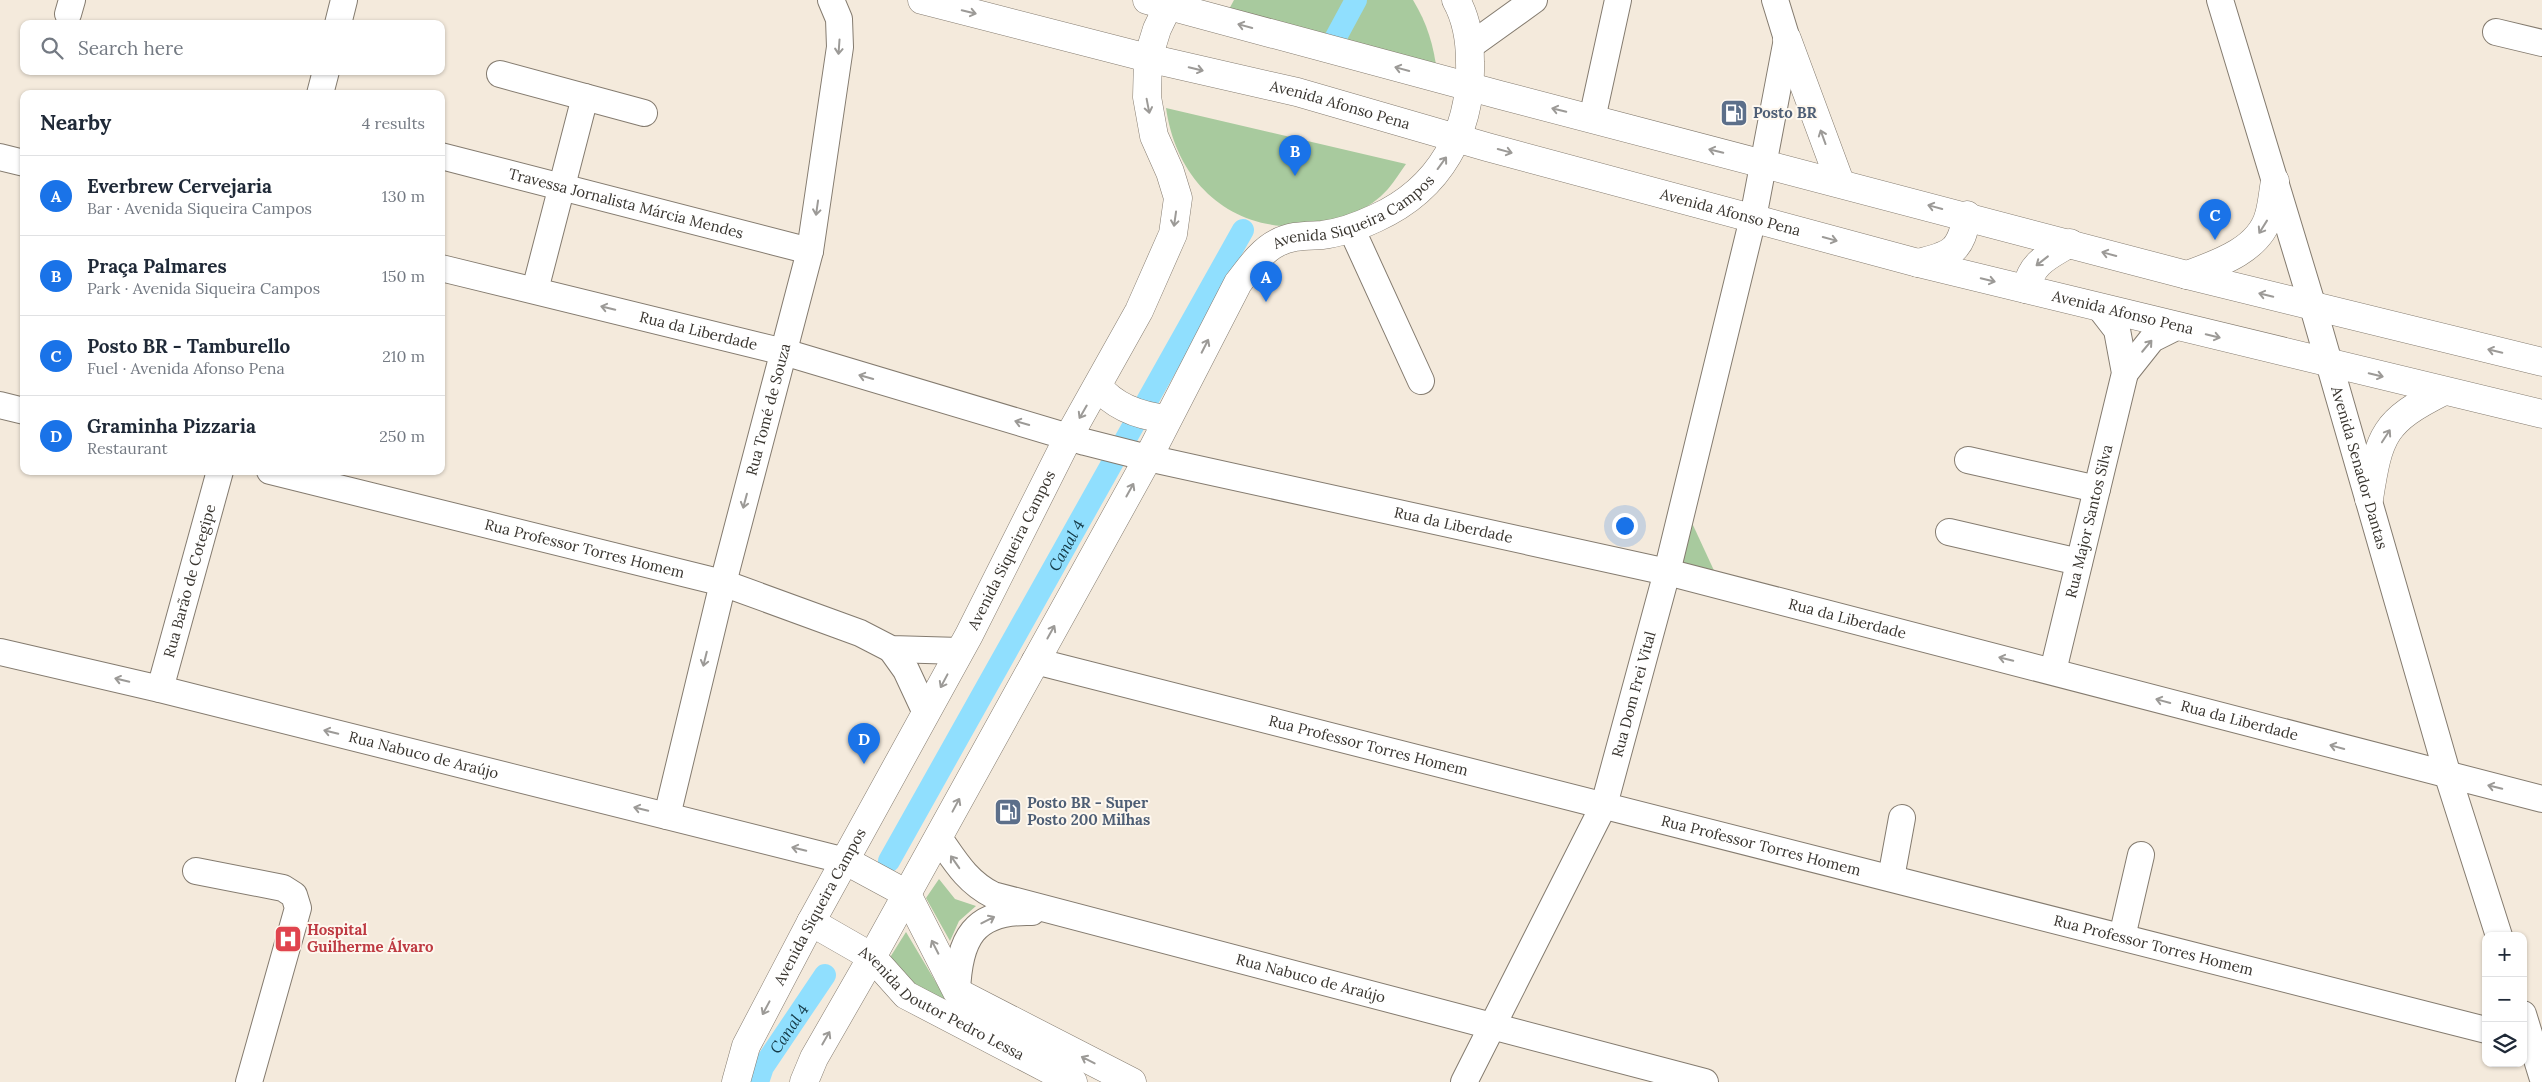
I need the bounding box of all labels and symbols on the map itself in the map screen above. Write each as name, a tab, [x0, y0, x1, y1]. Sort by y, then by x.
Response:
one-way arrow	[961, 8, 977, 17]
one-way arrow	[1238, 20, 1254, 30]
one-way arrow	[835, 38, 844, 54]
one-way arrow	[1394, 63, 1410, 73]
one-way arrow	[1187, 65, 1203, 74]
street label: Avenida Afonso Pena	[1267, 76, 1413, 133]
one-way arrow	[1144, 98, 1154, 114]
fuel station icon: Posto BR	[1719, 98, 1749, 128]
place label: Posto BR	[1753, 103, 1817, 122]
one-way arrow	[1551, 105, 1567, 114]
one-way arrow	[1818, 130, 1827, 145]
pin: B	[1279, 135, 1311, 176]
one-way arrow	[1709, 146, 1725, 155]
one-way arrow	[1496, 147, 1512, 156]
one-way arrow	[1436, 157, 1447, 170]
street label: Travessa Jornalista Márcia Mendes	[507, 164, 746, 243]
street label: Avenida Siqueira Campos	[1268, 171, 1438, 253]
street label: Avenida Afonso Pena	[1657, 184, 1803, 240]
one-way arrow	[811, 199, 821, 215]
pin: C	[2199, 199, 2231, 240]
one-way arrow	[1927, 202, 1943, 211]
one-way arrow	[1170, 211, 1180, 227]
one-way arrow	[2257, 220, 2267, 234]
one-way arrow	[1822, 235, 1838, 244]
one-way arrow	[2101, 248, 2117, 258]
one-way arrow	[2036, 256, 2049, 267]
pin: A	[1250, 261, 1282, 302]
one-way arrow	[1979, 276, 1995, 285]
street label: Avenida Afonso Pena	[2049, 286, 2196, 338]
one-way arrow	[2258, 290, 2274, 299]
one-way arrow	[600, 303, 616, 312]
street label: Rua da Liberdade	[638, 307, 759, 354]
one-way arrow	[2205, 332, 2221, 341]
one-way arrow	[1200, 338, 1210, 353]
one-way arrow	[2141, 339, 2152, 352]
street label: Rua Tomé de Souza	[742, 341, 794, 478]
one-way arrow	[2487, 346, 2503, 355]
one-way arrow	[858, 371, 874, 381]
one-way arrow	[2368, 371, 2384, 380]
street label: Avenida Senador Dantas	[2327, 383, 2392, 551]
one-way arrow	[1077, 405, 1087, 419]
one-way arrow	[1014, 417, 1030, 427]
one-way arrow	[2381, 429, 2391, 443]
street label: Rua Major Santos Silva	[2061, 442, 2116, 600]
street label: Avenida Siqueira Campos	[963, 467, 1059, 634]
one-way arrow	[1125, 482, 1135, 497]
one-way arrow	[739, 493, 749, 509]
street label: Rua Barão de Cotegipe	[159, 502, 219, 660]
street label: Rua da Liberdade	[1392, 502, 1515, 547]
your location	[1612, 513, 1638, 539]
street label: Rua Professor Torres Homem	[483, 514, 687, 582]
water label: Canal 4	[1044, 516, 1088, 574]
street label: Rua da Liberdade	[1787, 594, 1908, 643]
one-way arrow	[1046, 625, 1056, 639]
street label: Rua Dom Frei Vital	[1607, 629, 1660, 759]
one-way arrow	[700, 650, 709, 666]
one-way arrow	[1999, 654, 2015, 664]
one-way arrow	[938, 673, 948, 687]
one-way arrow	[115, 675, 131, 684]
one-way arrow	[2156, 695, 2172, 705]
street label: Rua da Liberdade	[2179, 696, 2300, 744]
street label: Rua Professor Torres Homem	[1267, 711, 1470, 780]
pin: D	[848, 723, 880, 764]
one-way arrow	[323, 726, 339, 736]
street label: Rua Nabuco de Araújo	[347, 727, 501, 783]
one-way arrow	[2330, 741, 2346, 751]
one-way arrow	[2487, 782, 2503, 791]
place label: Posto BR - Super Posto 200 Milhas	[1027, 793, 1150, 829]
fuel station icon: Posto BR - Super Posto 200 Milhas	[993, 797, 1023, 827]
one-way arrow	[952, 799, 962, 813]
one-way arrow	[634, 804, 650, 813]
street label: Rua Professor Torres Homem	[1659, 811, 1863, 880]
street label: Avenida Siqueira Campos	[769, 825, 870, 989]
one-way arrow	[791, 844, 807, 853]
one-way arrow	[950, 856, 961, 869]
street label: Rua Professor Torres Homem	[2052, 910, 2255, 979]
one-way arrow	[980, 914, 995, 924]
place label: Hospital Guilherme Álvaro	[307, 920, 434, 956]
hospital icon: Hospital Guilherme Álvaro	[273, 924, 303, 954]
one-way arrow	[929, 940, 939, 955]
street label: Avenida Doutor Pedro Lessa	[855, 941, 1028, 1064]
street label: Rua Nabuco de Araújo	[1234, 949, 1388, 1007]
one-way arrow	[760, 1000, 770, 1015]
water label: Canal 4	[765, 1000, 813, 1057]
one-way arrow	[821, 1032, 831, 1046]
one-way arrow	[1081, 1055, 1096, 1064]

